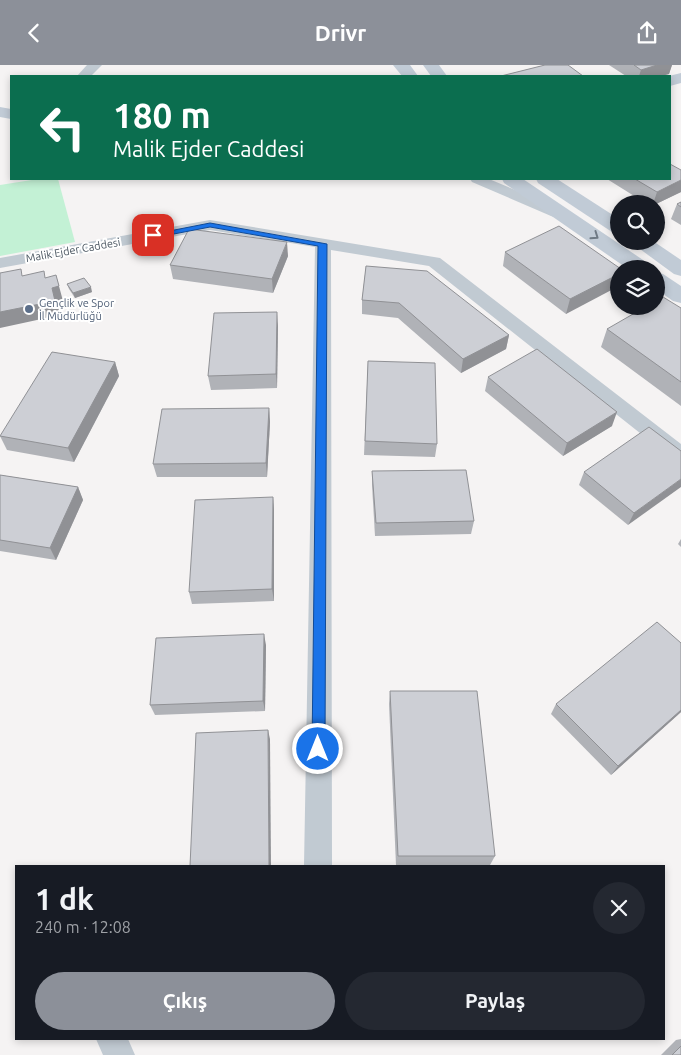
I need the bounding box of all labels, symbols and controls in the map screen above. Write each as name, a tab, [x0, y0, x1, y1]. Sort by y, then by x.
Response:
icon: back	[20, 19, 48, 47]
icon: share	[633, 19, 661, 47]
text: Drivr	[315, 20, 366, 45]
icon: left	[30, 95, 95, 160]
text: 180 m	[113, 95, 211, 135]
text: Malik Ejder Caddesi	[113, 136, 304, 161]
map controls	[610, 195, 665, 315]
button: search	[610, 195, 665, 250]
pin	[132, 214, 174, 256]
icon: arrive	[139, 221, 167, 249]
one-way arrow	[589, 230, 599, 239]
street label: Malik Ejder Caddesi	[25, 236, 121, 264]
button: layers	[610, 260, 665, 315]
place label: Gençlik ve Spor İl Müdürlüğü	[39, 297, 115, 322]
marker: Gençlik ve Spor İl Müdürlüğü	[23, 303, 35, 315]
position arrow	[291, 722, 343, 774]
text: 1 dk	[35, 882, 94, 916]
button: close	[593, 882, 645, 934]
text: 240 m · 12:08	[35, 918, 131, 936]
button: Çıkış	[35, 972, 335, 1030]
button: Paylaş	[345, 972, 645, 1030]

